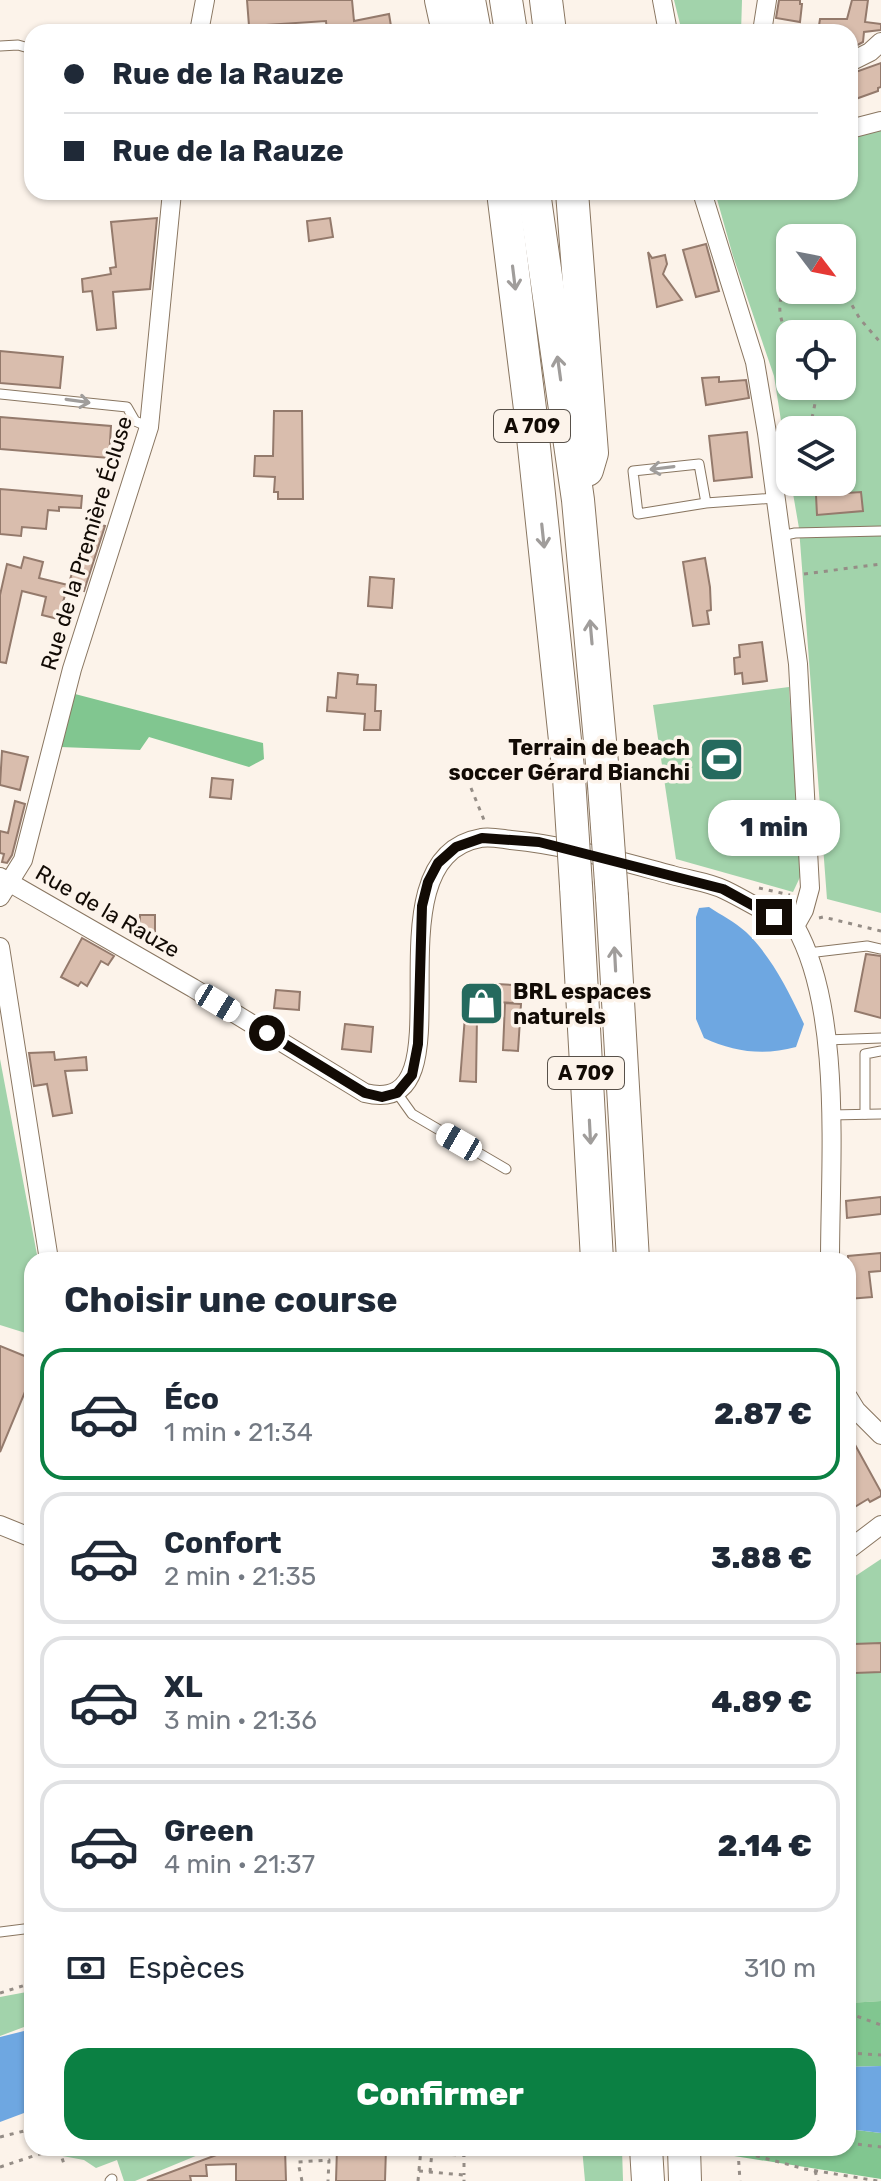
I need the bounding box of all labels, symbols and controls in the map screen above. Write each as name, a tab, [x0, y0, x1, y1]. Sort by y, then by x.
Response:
text: Rue de la Rauze	[112, 56, 344, 92]
text: Rue de la Rauze	[112, 133, 344, 169]
north arrow	[776, 224, 856, 304]
map controls	[776, 224, 856, 496]
one-way arrow	[506, 264, 521, 290]
button: locate	[776, 320, 856, 400]
one-way arrow	[551, 355, 566, 381]
one-way arrow	[65, 394, 90, 409]
road number: A 709	[494, 410, 570, 442]
street label: Rue de la Première Écluse	[35, 413, 138, 673]
button: layers	[776, 416, 856, 496]
one-way arrow	[650, 461, 675, 476]
one-way arrow	[536, 522, 551, 549]
one-way arrow	[583, 619, 598, 646]
place label: Terrain de beach soccer Gérard Bianchi	[449, 734, 690, 786]
sports icon: Terrain de beach soccer Gérard Bianchi	[697, 736, 745, 784]
callout: 1 min	[708, 801, 840, 857]
text: 1 min	[740, 812, 808, 843]
street label: Rue de la Rauze	[31, 859, 185, 964]
route end	[756, 899, 792, 935]
one-way arrow	[608, 946, 623, 973]
place label: BRL espaces naturels	[513, 978, 651, 1030]
car	[191, 980, 245, 1026]
shop icon: BRL espaces naturels	[458, 980, 506, 1028]
route start	[249, 1015, 285, 1051]
road number: A 709	[548, 1057, 624, 1089]
one-way arrow	[582, 1118, 597, 1145]
car	[432, 1120, 486, 1164]
text: Choisir une course	[64, 1278, 398, 1321]
icon: car	[68, 1378, 140, 1450]
text: Éco	[164, 1381, 219, 1417]
text: 2.87 €	[714, 1396, 812, 1432]
text: 1 min · 21:34	[164, 1417, 313, 1448]
icon: car	[68, 1522, 140, 1594]
text: Confort	[164, 1525, 282, 1561]
text: 3.88 €	[711, 1540, 812, 1576]
text: 2 min · 21:35	[164, 1561, 316, 1592]
icon: car	[68, 1666, 140, 1738]
text: XL	[164, 1669, 203, 1705]
text: 4.89 €	[711, 1684, 812, 1720]
text: 3 min · 21:36	[164, 1705, 317, 1736]
icon: car	[68, 1810, 140, 1882]
text: Green	[164, 1813, 254, 1849]
text: 2.14 €	[718, 1828, 812, 1864]
text: 4 min · 21:37	[164, 1849, 315, 1880]
icon: cash	[64, 1946, 108, 1990]
text: Espèces	[128, 1950, 245, 1986]
text: 310 m	[744, 1953, 816, 1984]
button: Confirmer	[64, 2048, 816, 2140]

